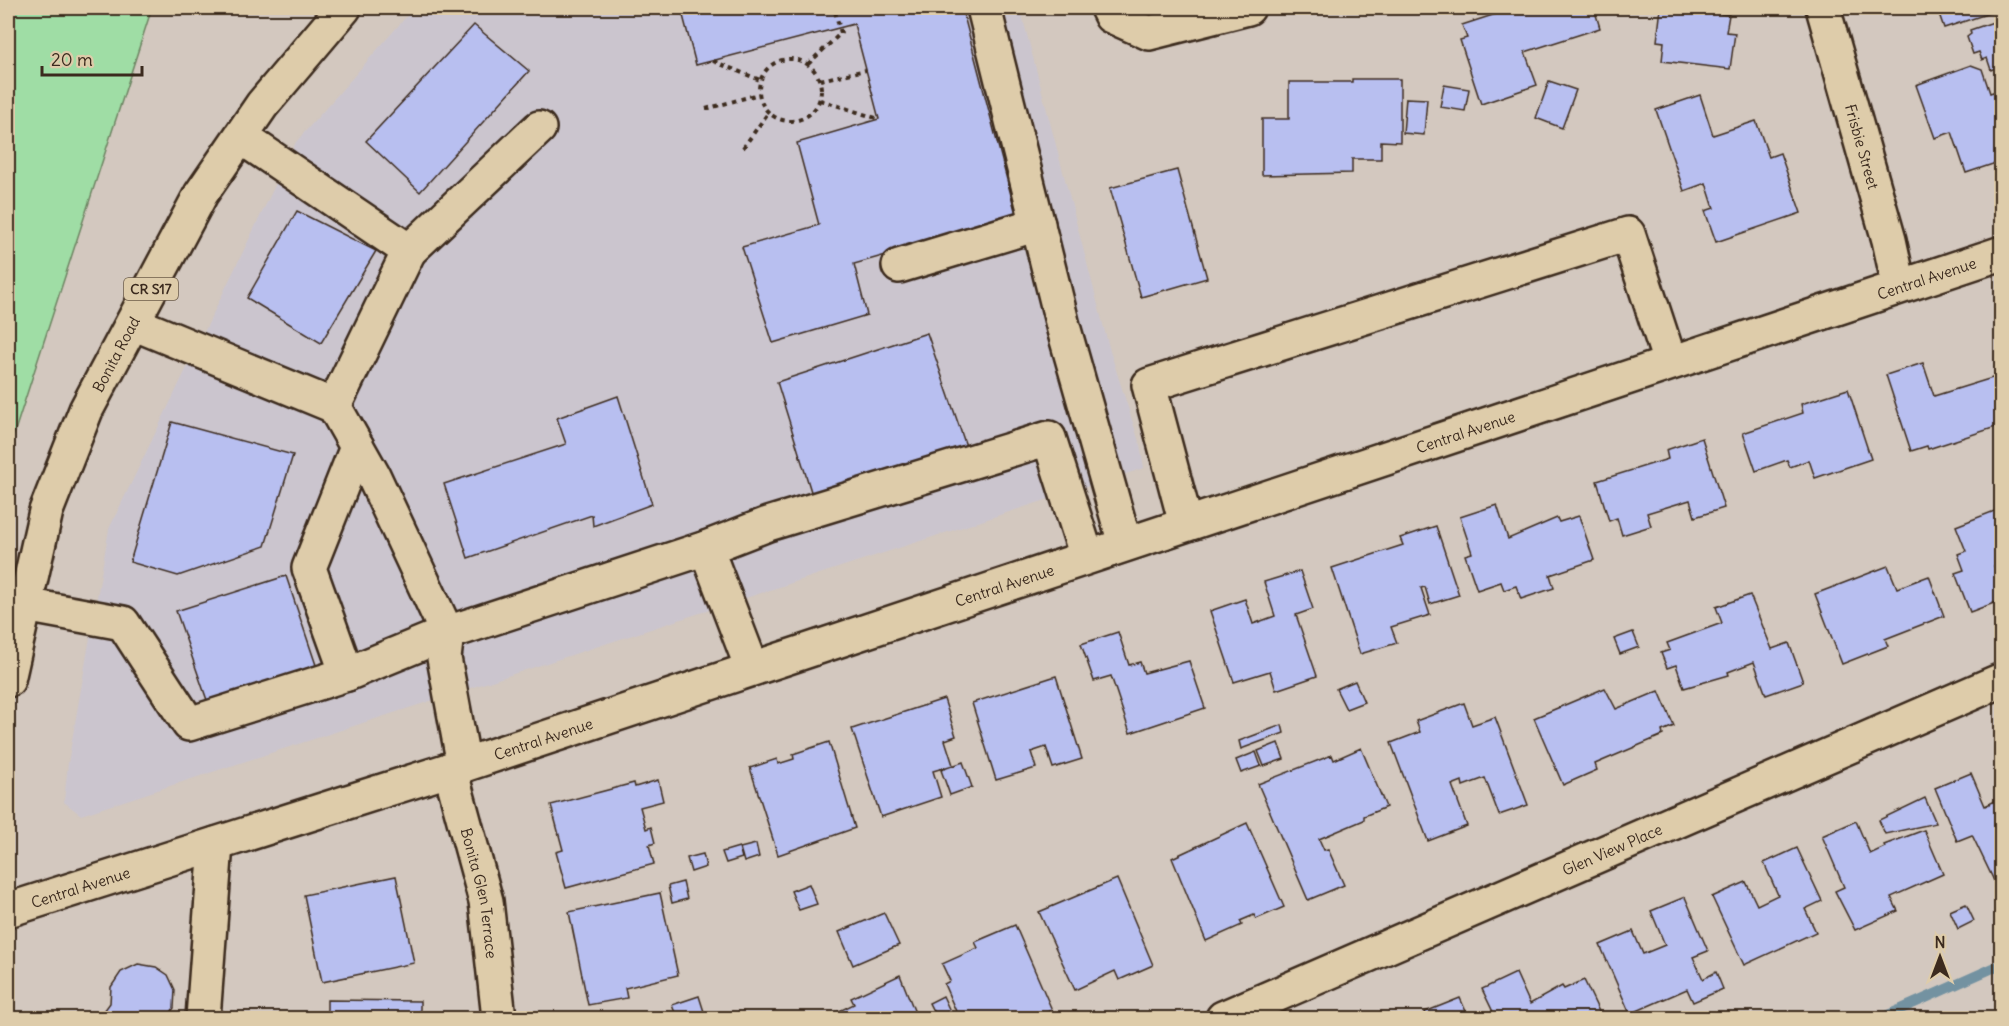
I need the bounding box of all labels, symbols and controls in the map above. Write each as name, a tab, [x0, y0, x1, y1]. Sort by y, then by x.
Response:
scale bar	[42, 39, 142, 77]
text: 20 m	[51, 48, 93, 71]
street label: Frisbie Street	[1841, 102, 1884, 191]
street label: Central Avenue	[1875, 253, 1978, 303]
road number: CR S17	[124, 278, 178, 300]
street label: Bonita Road	[88, 313, 144, 395]
street label: Central Avenue	[1414, 406, 1517, 457]
street label: Central Avenue	[952, 560, 1056, 610]
street label: Central Avenue	[491, 713, 595, 764]
street label: Glen View Place	[1559, 819, 1665, 879]
street label: Bonita Glen Terrace	[457, 826, 502, 959]
street label: Central Avenue	[28, 862, 132, 912]
north arrow	[1910, 927, 1970, 987]
text: N	[1934, 932, 1946, 952]

